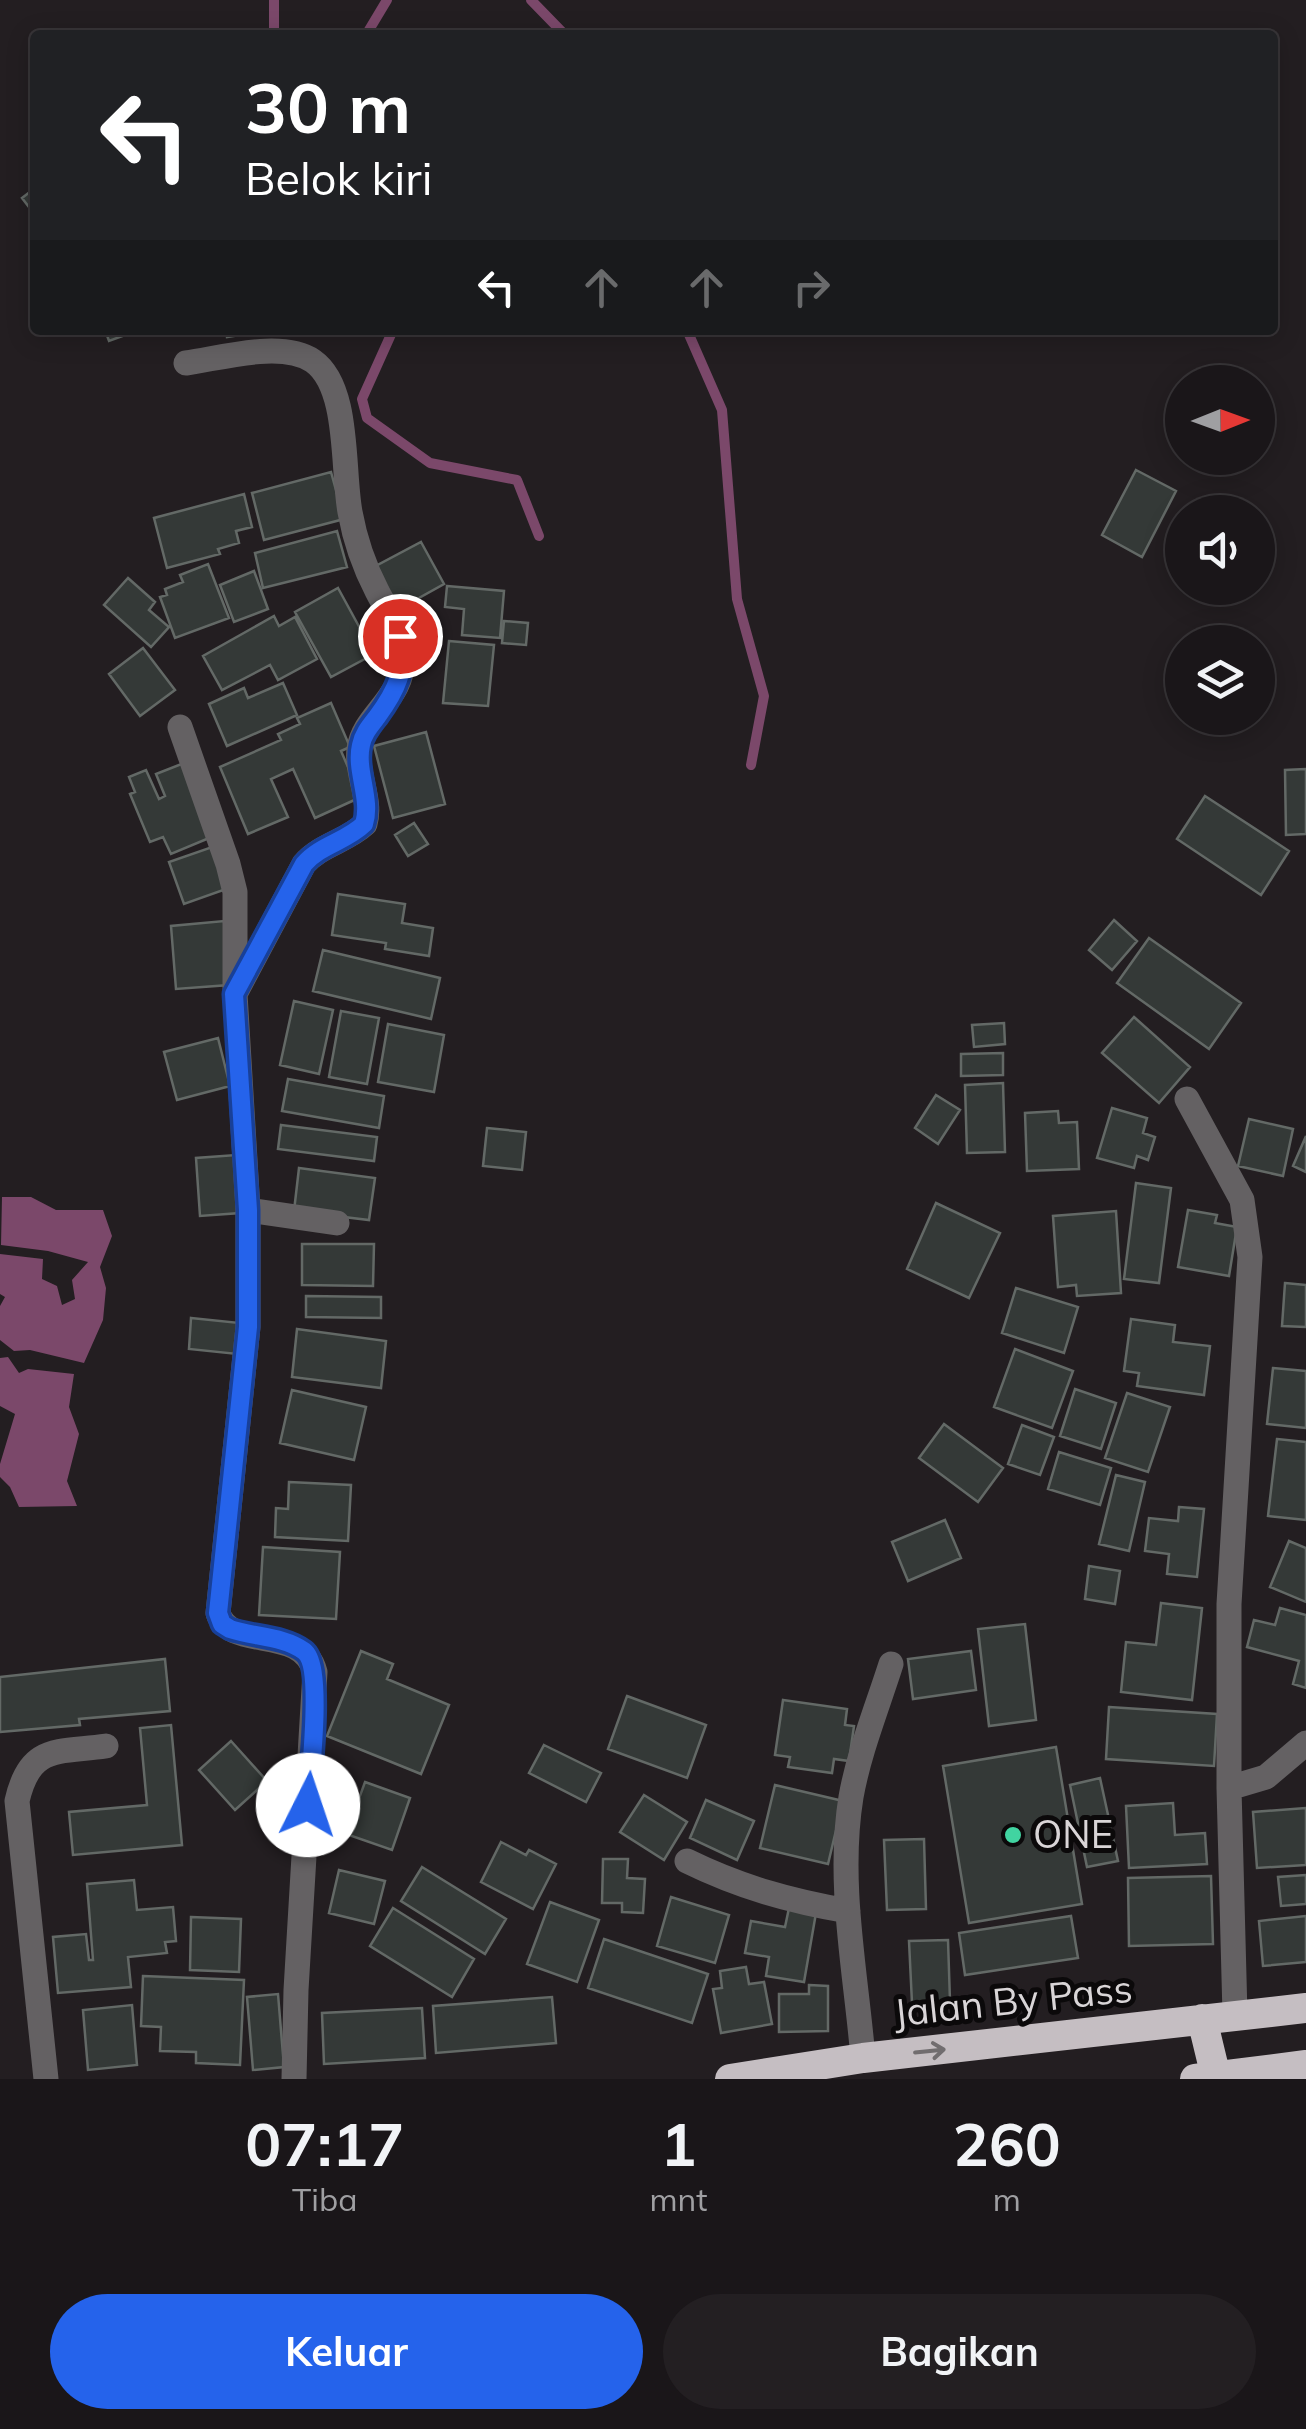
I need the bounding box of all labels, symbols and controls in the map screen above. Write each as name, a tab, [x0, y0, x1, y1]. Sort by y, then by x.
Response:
text: 30 m	[245, 63, 411, 151]
icon: left	[80, 70, 210, 200]
text: Belok kiri	[245, 150, 432, 206]
icon: left	[469, 260, 524, 315]
icon: ahead	[574, 260, 629, 315]
icon: ahead	[679, 260, 734, 315]
icon: right	[784, 260, 839, 315]
north arrow	[1165, 365, 1275, 475]
map controls	[1165, 365, 1275, 735]
button: sound	[1165, 495, 1275, 605]
pin	[358, 594, 443, 679]
icon: arrive	[373, 609, 428, 664]
button: layers	[1165, 625, 1275, 735]
position arrow	[256, 1753, 360, 1857]
place label: ONE	[1033, 1810, 1113, 1858]
marker: ONE	[1002, 1824, 1024, 1846]
street label: Jalan By Pass	[891, 1964, 1135, 2036]
one-way arrow	[914, 2041, 946, 2060]
text: 07:17	[245, 2106, 404, 2181]
text: 1	[660, 2106, 696, 2181]
text: 260	[953, 2106, 1061, 2181]
text: Tiba	[292, 2179, 357, 2219]
text: mnt	[649, 2179, 707, 2219]
text: m	[993, 2179, 1021, 2219]
button: Keluar	[50, 2294, 643, 2409]
button: Bagikan	[663, 2294, 1256, 2409]

